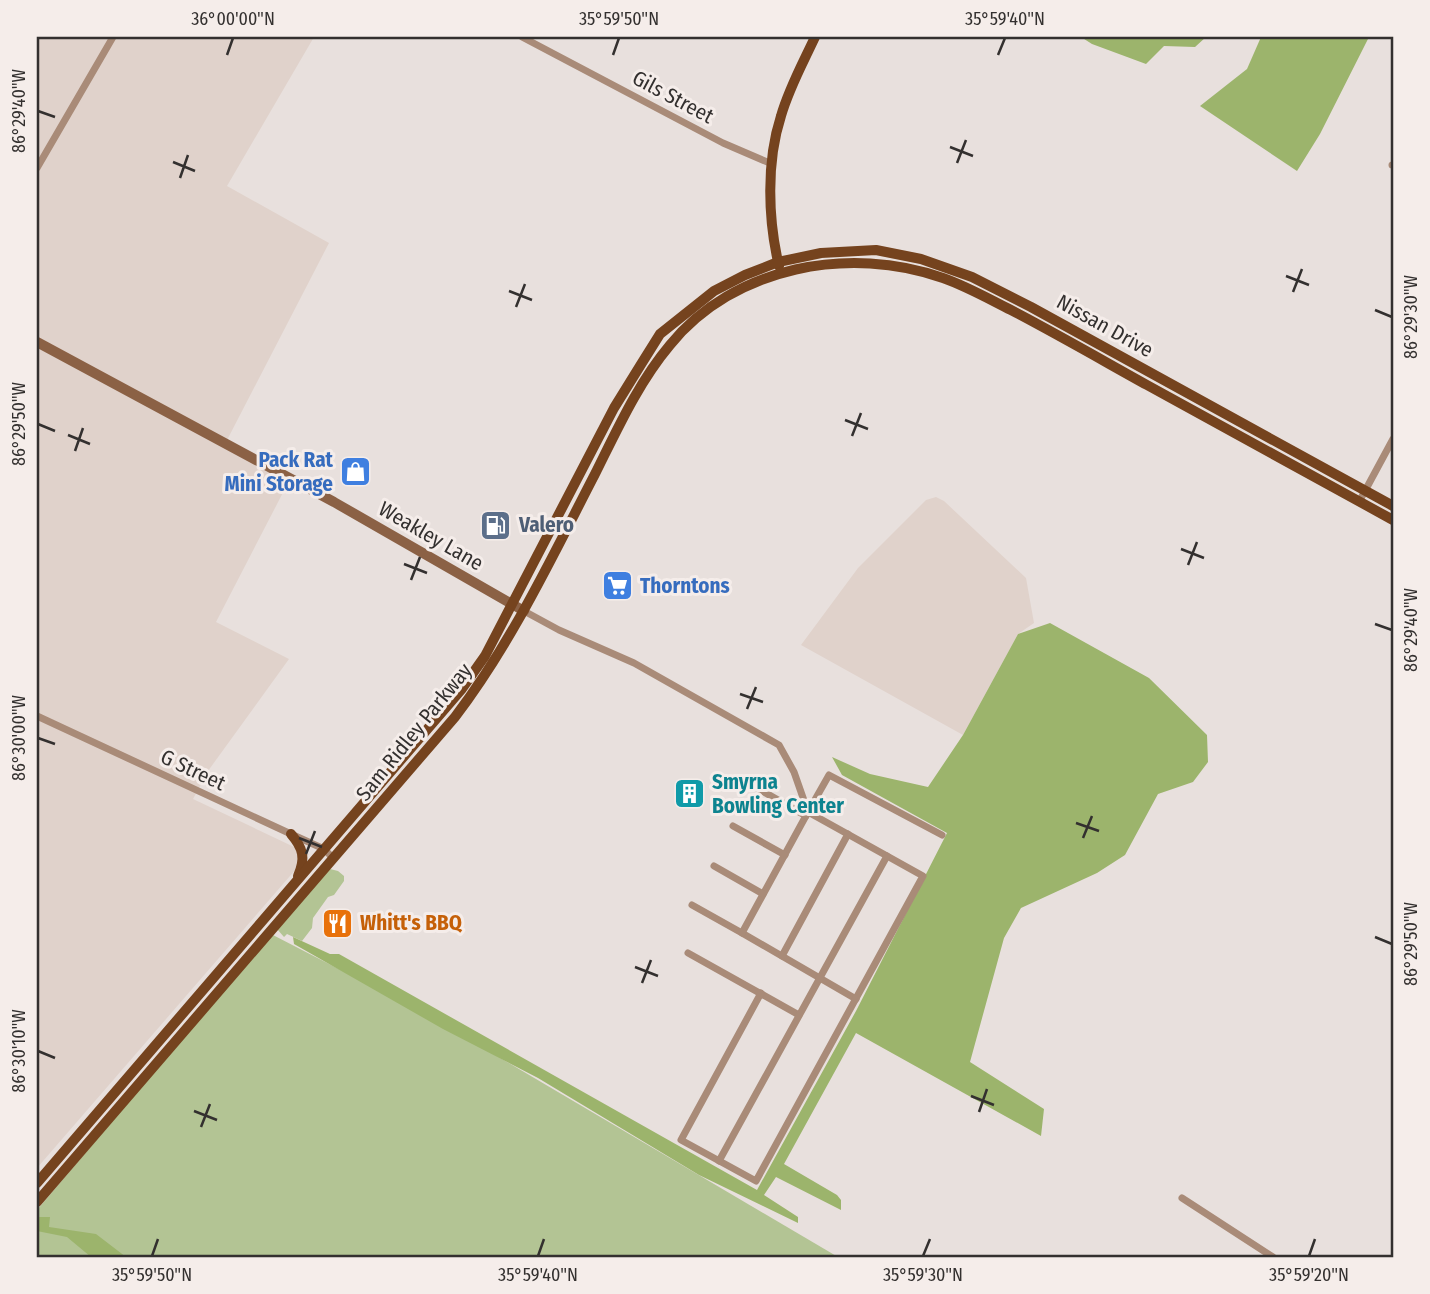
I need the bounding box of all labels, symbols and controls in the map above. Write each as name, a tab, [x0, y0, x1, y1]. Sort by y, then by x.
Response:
text: 36°00'00"N	[191, 8, 275, 30]
text: 35°59'50"N	[579, 8, 659, 30]
text: 35°59'40"N	[965, 8, 1045, 30]
street label: Gils Street	[628, 65, 718, 129]
text: 86°29'40"W	[8, 69, 30, 153]
text: 86°29'30"W	[1400, 274, 1422, 359]
street label: Nissan Drive	[1052, 289, 1158, 363]
text: 86°29'50"W	[8, 381, 30, 466]
place label: Pack Rat Mini Storage	[225, 447, 334, 497]
shop icon: Pack Rat Mini Storage	[339, 455, 373, 489]
street label: Weakley Lane	[374, 496, 488, 576]
fuel station icon: Valero	[479, 508, 513, 542]
place label: Valero	[518, 512, 574, 538]
supermarket icon: Thorntons	[600, 569, 634, 603]
place label: Thorntons	[640, 573, 730, 599]
text: 86°29'40"W	[1400, 588, 1422, 672]
street label: Sam Ridley Parkway	[350, 657, 478, 806]
text: 86°30'00"W	[8, 695, 30, 781]
street label: G Street	[156, 744, 230, 796]
place label: Smyrna Bowling Center	[712, 769, 844, 819]
building icon: Smyrna Bowling Center	[672, 777, 706, 811]
text: 86°29'50"W	[1400, 901, 1422, 986]
restaurant icon: Whitt's BBQ	[320, 906, 354, 940]
place label: Whitt's BBQ	[360, 910, 463, 936]
text: 86°30'10"W	[8, 1009, 30, 1093]
text: 35°59'50"N	[112, 1264, 192, 1286]
text: 35°59'40"N	[498, 1264, 578, 1286]
text: 35°59'30"N	[883, 1264, 963, 1286]
text: 35°59'20"N	[1269, 1264, 1349, 1286]

